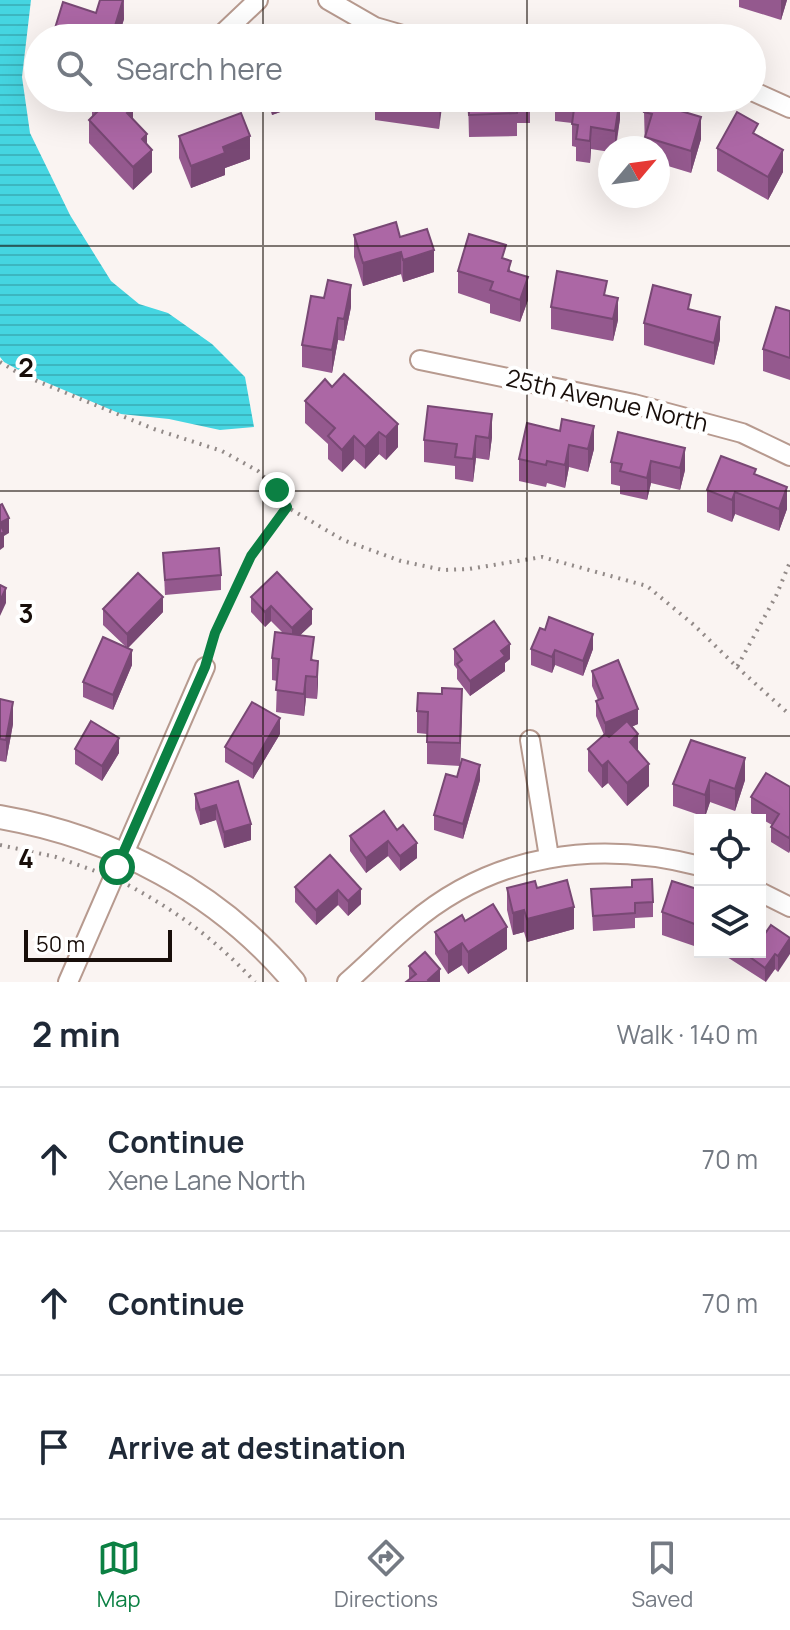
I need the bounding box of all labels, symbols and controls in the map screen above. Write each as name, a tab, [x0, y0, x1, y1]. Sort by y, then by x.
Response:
search box	[24, 24, 766, 112]
icon: search	[52, 46, 96, 90]
text: Search here	[116, 48, 283, 89]
north arrow	[598, 136, 670, 208]
text: 2	[18, 349, 34, 385]
street label: 25th Avenue North	[503, 360, 712, 439]
route end	[259, 472, 295, 508]
text: 3	[18, 595, 34, 631]
map controls	[694, 814, 766, 958]
button: locate	[694, 814, 766, 886]
text: 4	[18, 840, 34, 876]
route start	[99, 849, 135, 885]
button: layers	[694, 886, 766, 958]
scale bar	[24, 926, 172, 962]
text: 50 m	[36, 929, 85, 959]
text: 2 min	[32, 1011, 120, 1057]
text: Walk · 140 m	[617, 1016, 758, 1052]
text: Continue	[108, 1121, 244, 1162]
icon: ahead	[32, 1137, 76, 1181]
text: 70 m	[702, 1141, 758, 1177]
text: Xene Lane North	[108, 1162, 306, 1198]
icon: ahead	[32, 1281, 76, 1325]
text: Continue	[108, 1283, 244, 1324]
text: 70 m	[702, 1285, 758, 1321]
icon: arrive	[32, 1425, 76, 1469]
text: Arrive at destination	[108, 1427, 406, 1468]
tab: Map	[97, 1536, 141, 1614]
tab: Directions	[334, 1536, 438, 1614]
tab: Saved	[631, 1536, 693, 1614]

